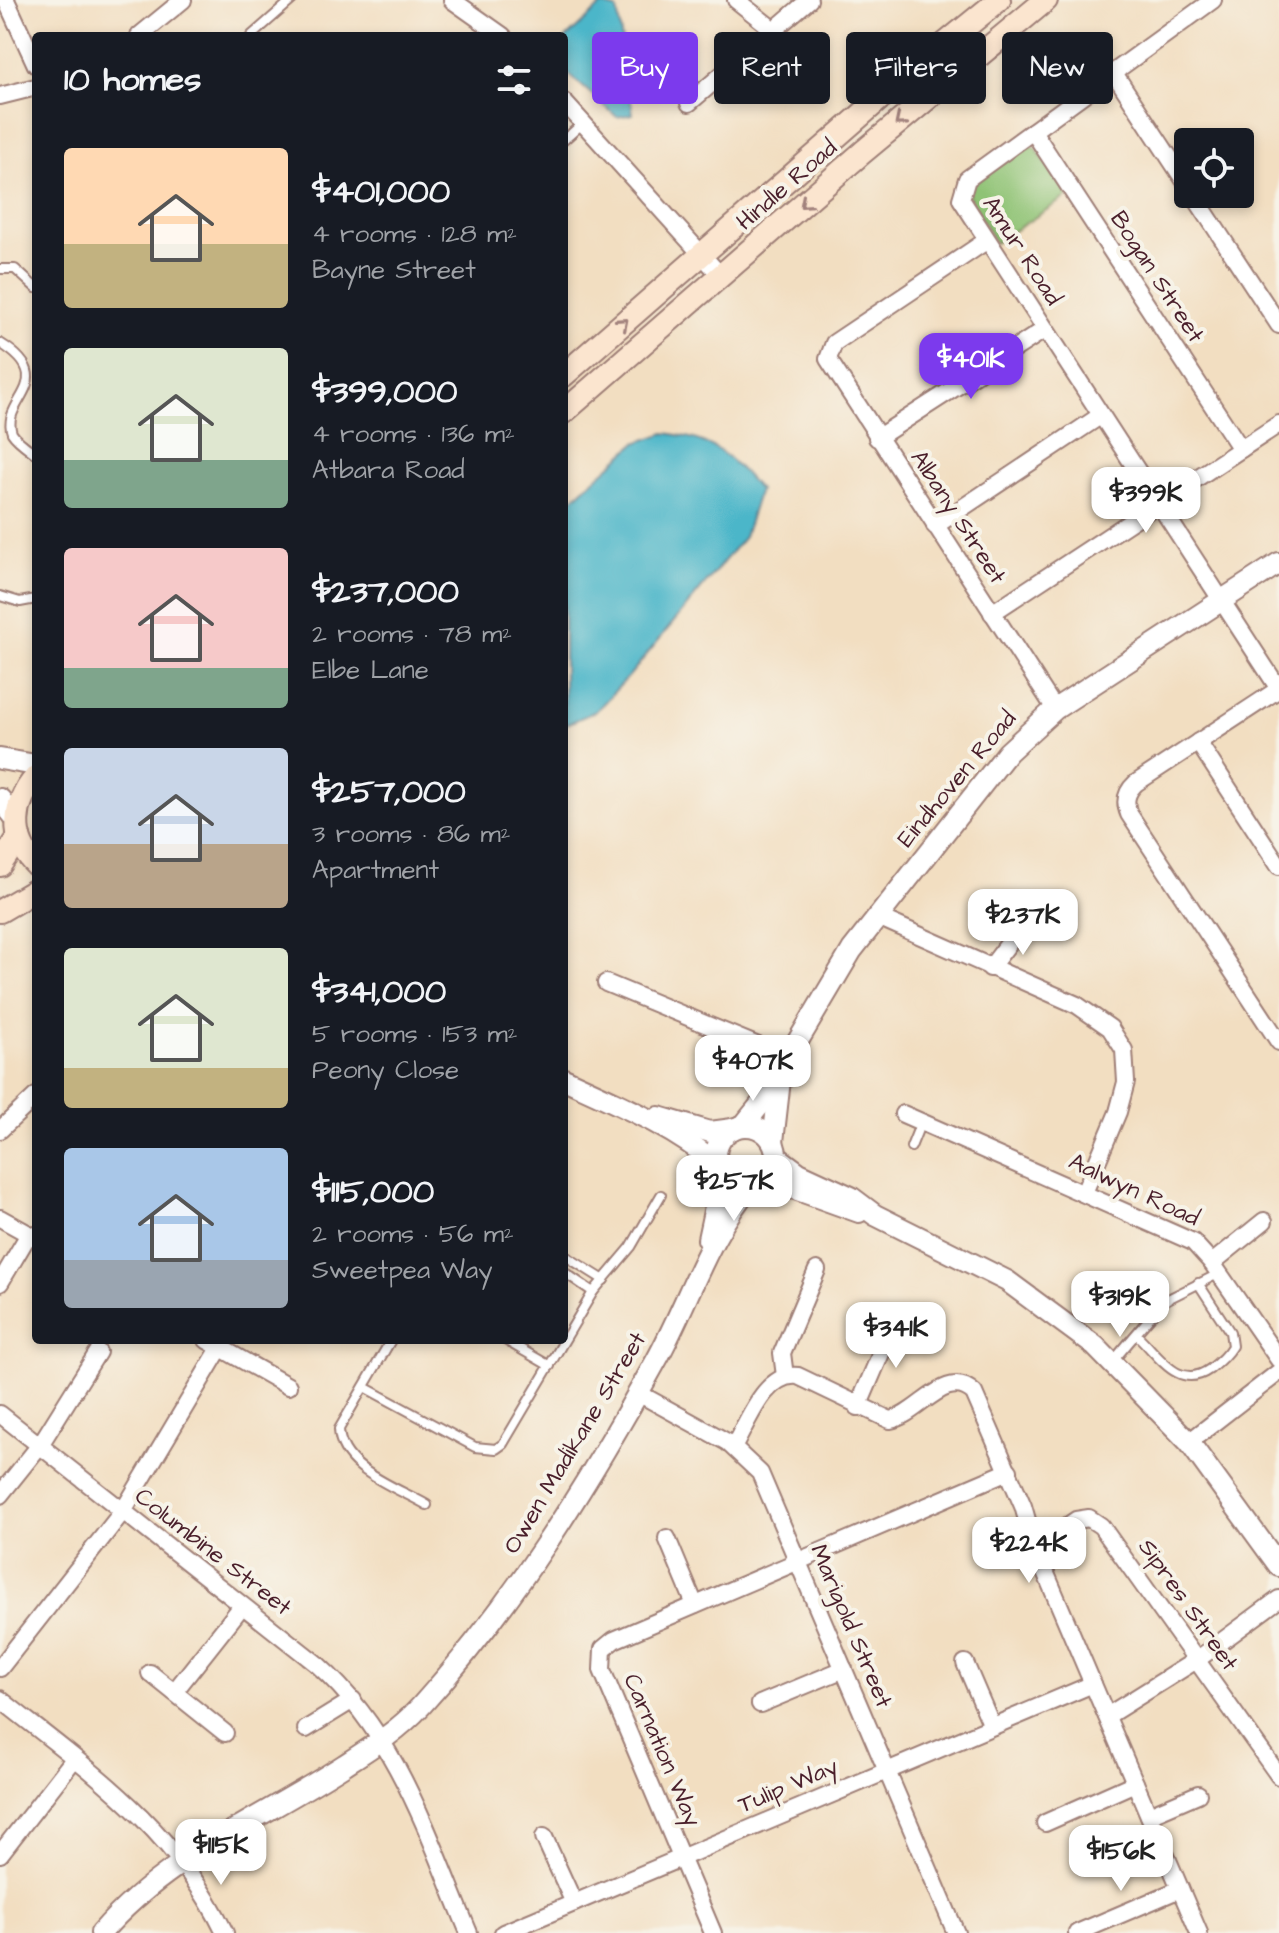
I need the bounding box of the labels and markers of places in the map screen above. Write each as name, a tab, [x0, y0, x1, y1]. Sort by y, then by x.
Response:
pin: $401K	[915, 333, 1027, 401]
pin: $399K	[1090, 467, 1202, 535]
pin: $237K	[967, 889, 1079, 957]
pin: $407K	[697, 1035, 809, 1103]
pin: $257K	[678, 1155, 790, 1223]
pin: $319K	[1064, 1271, 1176, 1339]
pin: $341K	[840, 1302, 952, 1370]
pin: $224K	[973, 1517, 1085, 1585]
pin: $115K	[165, 1819, 277, 1887]
pin: $156K	[1065, 1825, 1177, 1893]

